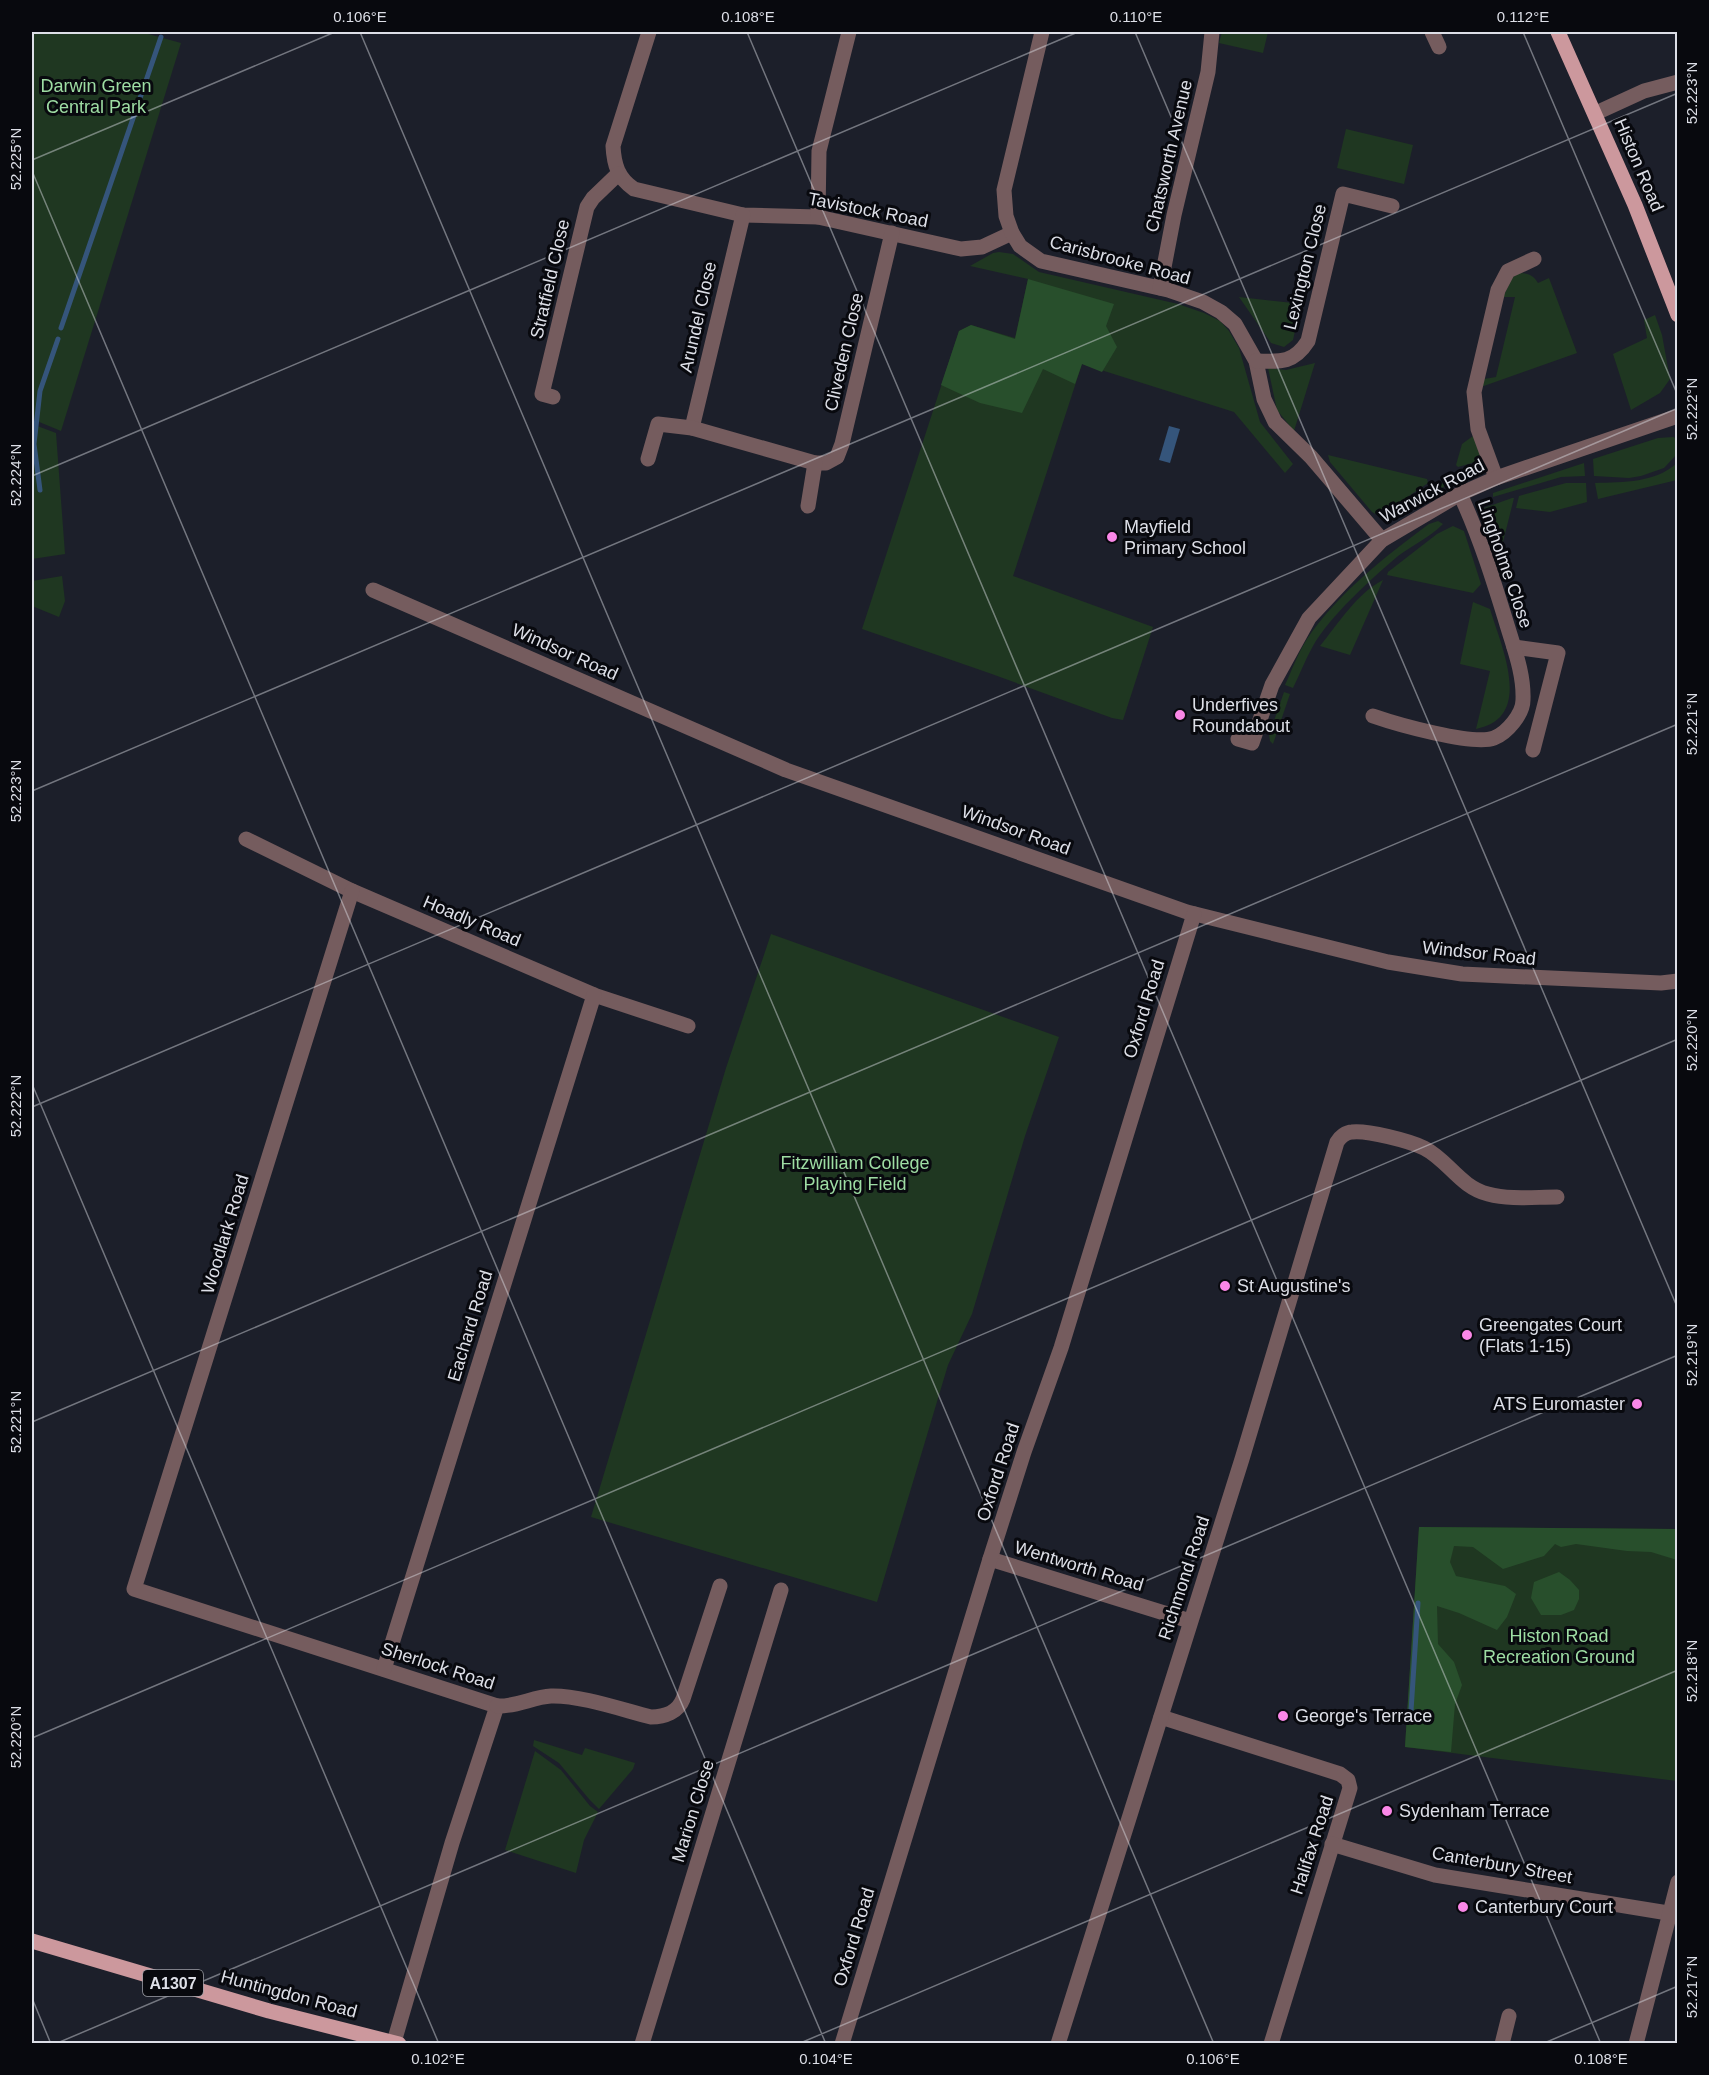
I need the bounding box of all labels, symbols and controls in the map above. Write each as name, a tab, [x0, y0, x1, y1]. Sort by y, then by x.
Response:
text: 0.106°E	[333, 8, 387, 25]
text: 0.108°E	[721, 8, 775, 25]
text: 0.110°E	[1110, 8, 1162, 25]
text: 0.112°E	[1497, 8, 1549, 25]
text: 52.223°N	[1683, 62, 1700, 124]
park label: Darwin Green Central Park	[40, 76, 152, 117]
street label: Chatsworth Avenue	[1142, 78, 1196, 234]
street label: Histon Road	[1610, 115, 1668, 215]
text: 52.225°N	[7, 128, 24, 190]
street label: Tavistock Road	[806, 189, 930, 231]
street label: Lexington Close	[1280, 202, 1330, 332]
street label: Stratfield Close	[527, 217, 573, 341]
street label: Carisbrooke Road	[1047, 232, 1193, 288]
street label: Arundel Close	[676, 260, 720, 374]
street label: Cliveden Close	[821, 291, 867, 413]
text: 52.222°N	[1683, 378, 1700, 440]
text: 52.224°N	[7, 444, 24, 506]
street label: Warwick Road	[1376, 455, 1488, 527]
street label: Lingholme Close	[1474, 497, 1536, 631]
place label: Mayfield Primary School	[1124, 517, 1246, 558]
marker: Mayfield Primary School	[1105, 530, 1119, 544]
street label: Windsor Road	[509, 620, 621, 684]
text: 52.221°N	[1683, 693, 1700, 755]
place label: Underfives Roundabout	[1192, 695, 1290, 736]
marker: Underfives Roundabout	[1173, 708, 1187, 722]
text: 52.223°N	[7, 760, 24, 822]
street label: Windsor Road	[959, 801, 1073, 859]
street label: Hoadly Road	[420, 891, 524, 951]
street label: Windsor Road	[1421, 937, 1537, 969]
street label: Oxford Road	[1120, 957, 1168, 1061]
text: 52.220°N	[1683, 1009, 1700, 1071]
text: 52.222°N	[7, 1075, 24, 1137]
park label: Fitzwilliam College Playing Field	[780, 1153, 930, 1194]
street label: Woodlark Road	[197, 1172, 253, 1296]
street label: Eachard Road	[444, 1268, 496, 1384]
place label: St Augustine's	[1237, 1276, 1351, 1296]
marker: St Augustine's	[1218, 1279, 1232, 1293]
place label: Greengates Court (Flats 1-15)	[1479, 1315, 1622, 1356]
text: 52.219°N	[1683, 1324, 1700, 1386]
marker: Greengates Court (Flats 1-15)	[1460, 1328, 1474, 1342]
text: 52.221°N	[7, 1391, 24, 1453]
place label: ATS Euromaster	[1493, 1394, 1625, 1414]
marker: ATS Euromaster	[1630, 1397, 1644, 1411]
street label: Oxford Road	[973, 1420, 1023, 1524]
street label: Richmond Road	[1155, 1514, 1213, 1642]
street label: Wentworth Road	[1012, 1537, 1146, 1595]
park label: Histon Road Recreation Ground	[1483, 1626, 1635, 1667]
street label: Sherlock Road	[379, 1638, 497, 1694]
text: 52.218°N	[1683, 1640, 1700, 1702]
text: 52.220°N	[7, 1706, 24, 1768]
place label: George's Terrace	[1295, 1706, 1432, 1726]
marker: George's Terrace	[1276, 1709, 1290, 1723]
street label: Marion Close	[668, 1757, 718, 1865]
street label: Halifax Road	[1287, 1793, 1337, 1897]
place label: Sydenham Terrace	[1399, 1801, 1550, 1821]
marker: Sydenham Terrace	[1380, 1804, 1394, 1818]
street label: Canterbury Street	[1430, 1843, 1574, 1887]
street label: Oxford Road	[830, 1885, 878, 1989]
place label: Canterbury Court	[1475, 1897, 1613, 1917]
marker: Canterbury Court	[1456, 1900, 1470, 1914]
text: 52.217°N	[1683, 1956, 1700, 2018]
street label: Huntingdon Road	[219, 1966, 359, 2022]
road number: A1307	[143, 1970, 203, 1996]
text: 0.102°E	[411, 2050, 465, 2067]
text: 0.104°E	[799, 2050, 853, 2067]
text: 0.106°E	[1186, 2050, 1240, 2067]
text: 0.108°E	[1574, 2050, 1628, 2067]

